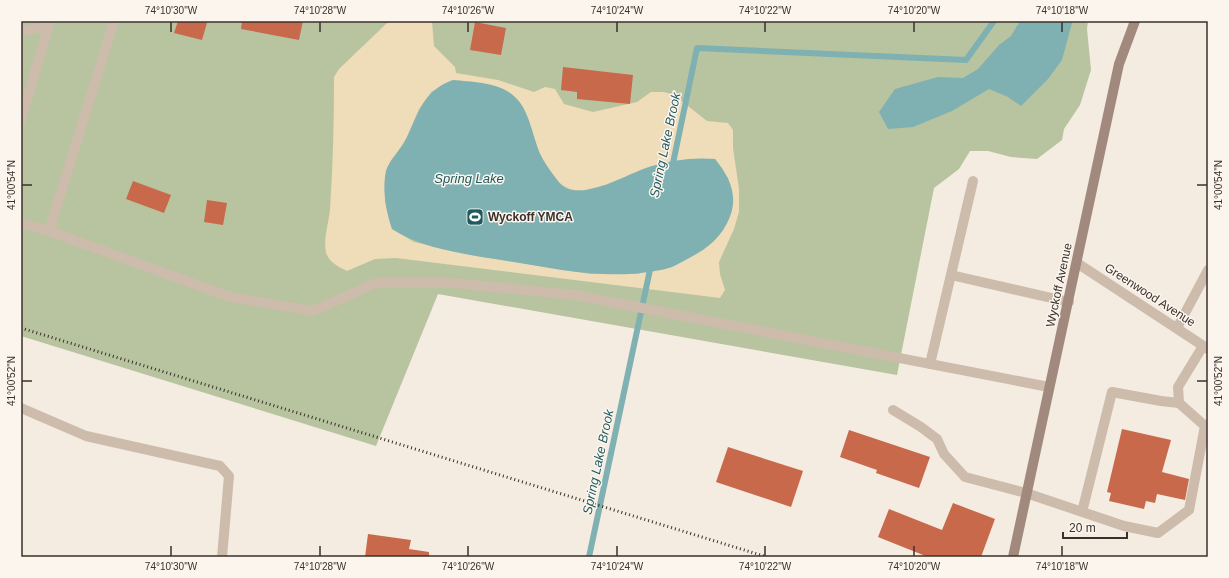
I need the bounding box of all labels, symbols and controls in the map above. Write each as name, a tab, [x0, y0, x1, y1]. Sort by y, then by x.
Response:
text: 74°10'30"W	[145, 5, 198, 16]
text: 74°10'28"W	[294, 5, 347, 16]
text: 74°10'26"W	[442, 5, 495, 16]
text: 74°10'24"W	[591, 5, 644, 16]
text: 74°10'22"W	[739, 5, 792, 16]
text: 74°10'20"W	[888, 5, 941, 16]
text: 74°10'18"W	[1036, 5, 1089, 16]
water label: Spring Lake Brook	[647, 90, 684, 199]
text: 41°00'54"N	[6, 160, 17, 210]
text: 41°00'54"N	[1213, 160, 1224, 210]
water label: Spring Lake	[434, 171, 504, 186]
sports icon: Wyckoff YMCA	[465, 207, 485, 227]
place label: Wyckoff YMCA	[488, 210, 573, 224]
street label: Wyckoff Avenue	[1043, 241, 1075, 328]
street label: Greenwood Avenue	[1102, 260, 1198, 330]
text: 41°00'52"N	[6, 356, 17, 406]
text: 41°00'52"N	[1213, 356, 1224, 406]
water label: Spring Lake Brook	[580, 407, 617, 516]
scale bar	[1063, 514, 1127, 540]
text: 20 m	[1069, 521, 1096, 535]
text: 74°10'30"W	[145, 561, 198, 572]
text: 74°10'28"W	[294, 561, 347, 572]
text: 74°10'26"W	[442, 561, 495, 572]
text: 74°10'24"W	[591, 561, 644, 572]
text: 74°10'22"W	[739, 561, 792, 572]
text: 74°10'20"W	[888, 561, 941, 572]
text: 74°10'18"W	[1036, 561, 1089, 572]

